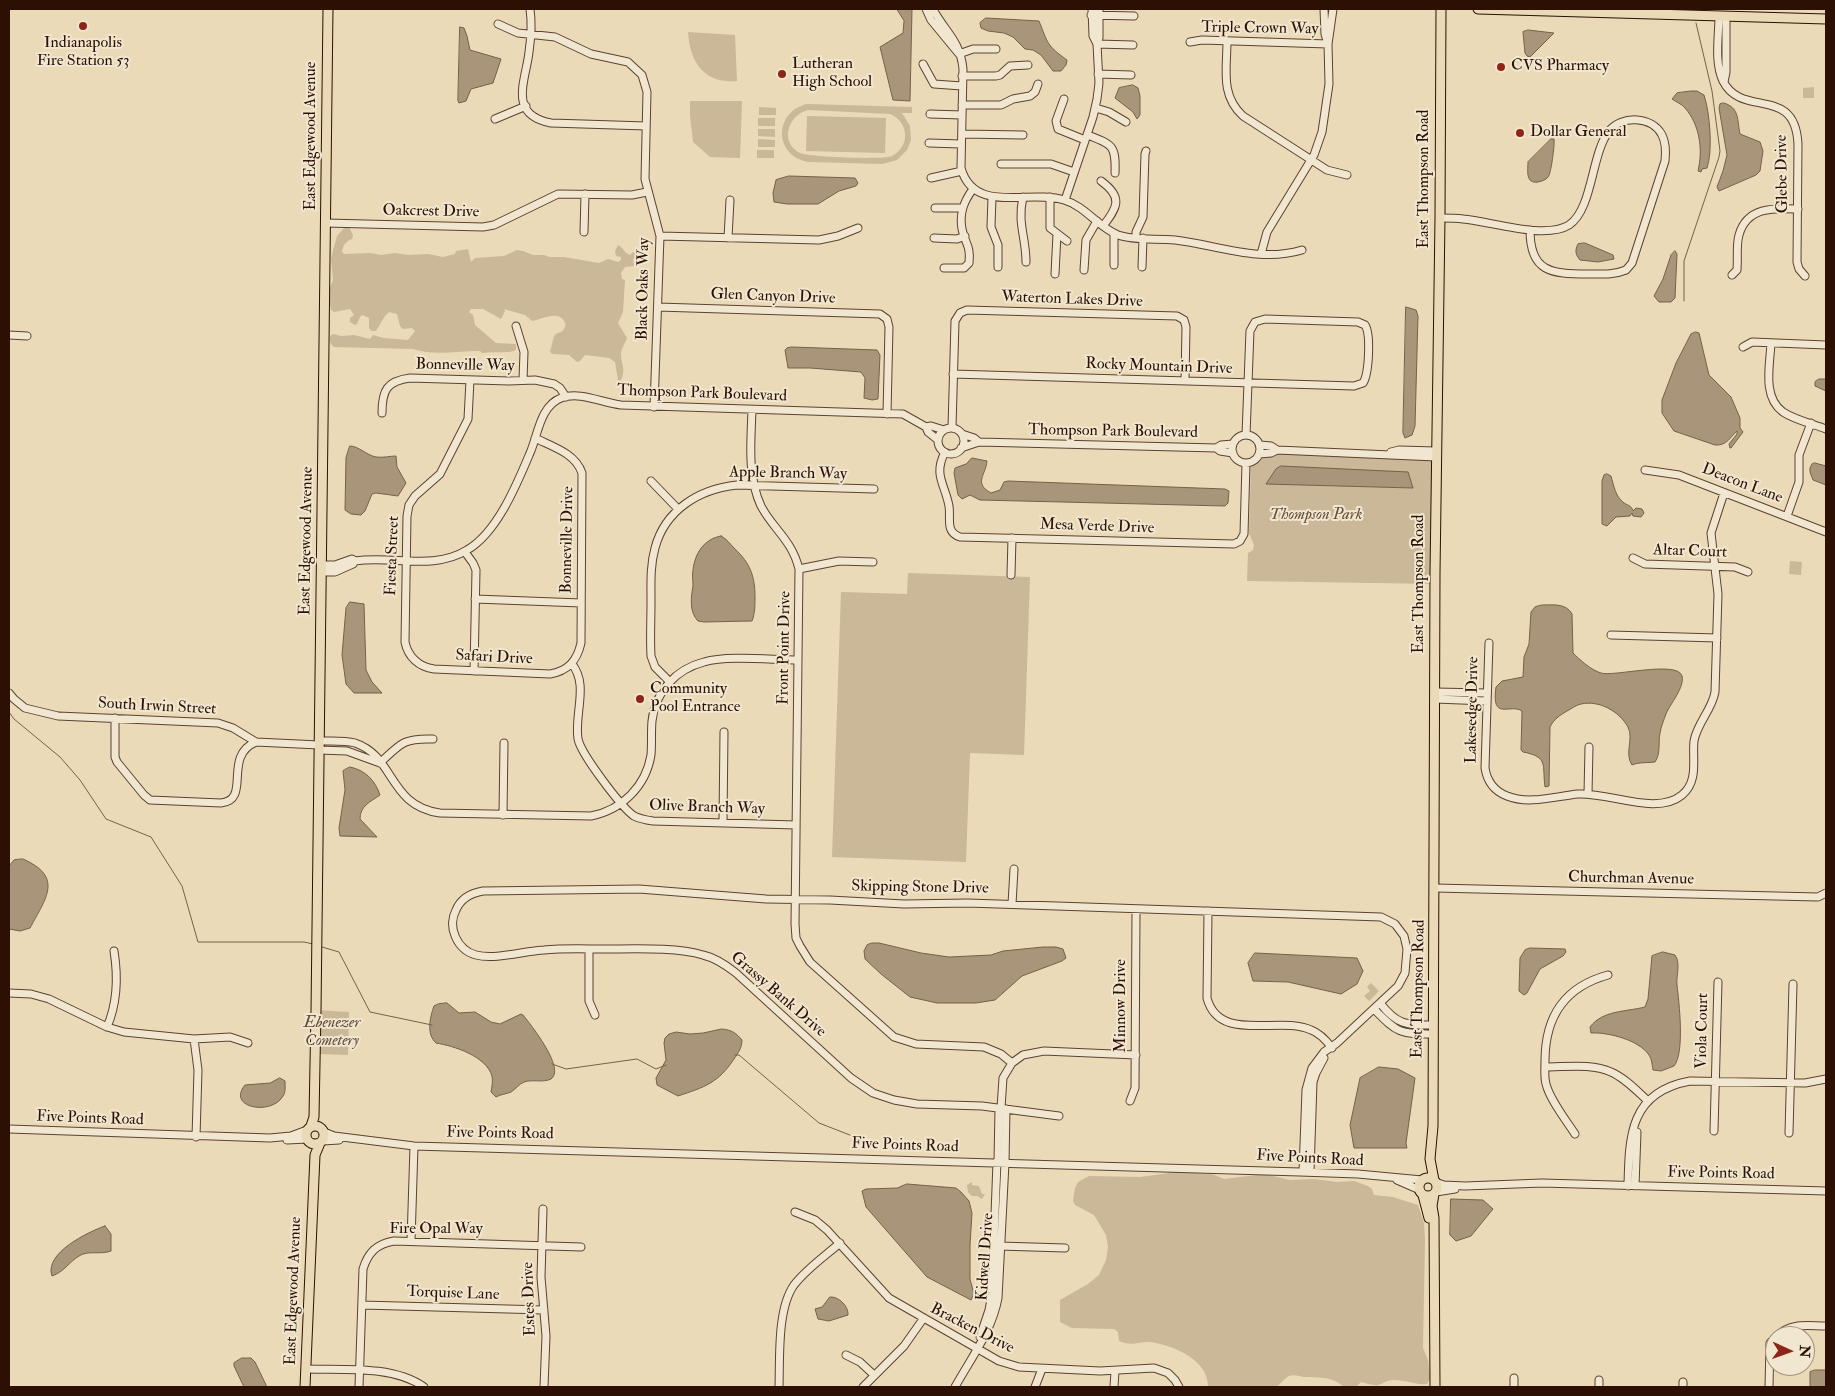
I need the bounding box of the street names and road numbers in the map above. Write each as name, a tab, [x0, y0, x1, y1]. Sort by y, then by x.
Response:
street label: Triple Crown Way	[1201, 18, 1319, 40]
street label: East Edgewood Avenue	[302, 62, 322, 210]
street label: East Thompson Road	[1415, 110, 1435, 248]
street label: Glebe Drive	[1773, 134, 1793, 214]
street label: Oakcrest Drive	[382, 202, 480, 222]
street label: Black Oaks Way	[634, 237, 654, 341]
street label: Glen Canyon Drive	[710, 285, 836, 309]
street label: Waterton Lakes Drive	[1001, 288, 1143, 312]
street label: Rocky Mountain Drive	[1085, 355, 1233, 379]
street label: Bonneville Way	[415, 356, 515, 376]
street label: Thompson Park Boulevard	[617, 381, 787, 407]
street label: Thompson Park Boulevard	[1028, 421, 1198, 443]
street label: Deacon Lane	[1699, 460, 1785, 508]
street label: Apple Branch Way	[729, 463, 847, 485]
street label: East Edgewood Avenue	[296, 466, 318, 616]
street label: Bonneville Drive	[557, 486, 579, 594]
street label: Mesa Verde Drive	[1039, 515, 1155, 539]
street label: East Thompson Road	[1410, 515, 1430, 653]
street label: Fiesta Street	[382, 516, 404, 596]
street label: Altar Court	[1653, 541, 1727, 563]
street label: Front Point Drive	[774, 591, 796, 705]
street label: Safari Drive	[455, 646, 533, 670]
street label: Lakesedge Drive	[1462, 656, 1484, 764]
street label: South Irwin Street	[97, 694, 217, 720]
street label: Olive Branch Way	[649, 796, 765, 820]
street label: Churchman Avenue	[1568, 868, 1694, 890]
street label: Skipping Stone Drive	[851, 877, 989, 899]
street label: East Thompson Road	[1408, 919, 1430, 1059]
street label: Grassy Bank Drive	[726, 948, 830, 1042]
street label: Minnow Drive	[1112, 959, 1132, 1053]
street label: Viola Court	[1693, 993, 1713, 1069]
street label: Five Points Road	[36, 1108, 144, 1130]
street label: Five Points Road	[446, 1123, 554, 1145]
street label: Five Points Road	[851, 1135, 959, 1157]
street label: Five Points Road	[1256, 1147, 1364, 1171]
street label: Five Points Road	[1667, 1163, 1775, 1185]
street label: Kidwell Drive	[973, 1213, 999, 1301]
street label: East Edgewood Avenue	[282, 1216, 306, 1366]
street label: Fire Opal Way	[389, 1220, 483, 1240]
street label: Estes Drive	[519, 1262, 541, 1336]
street label: Torquise Lane	[406, 1283, 500, 1305]
street label: Bracken Drive	[927, 1300, 1017, 1358]

